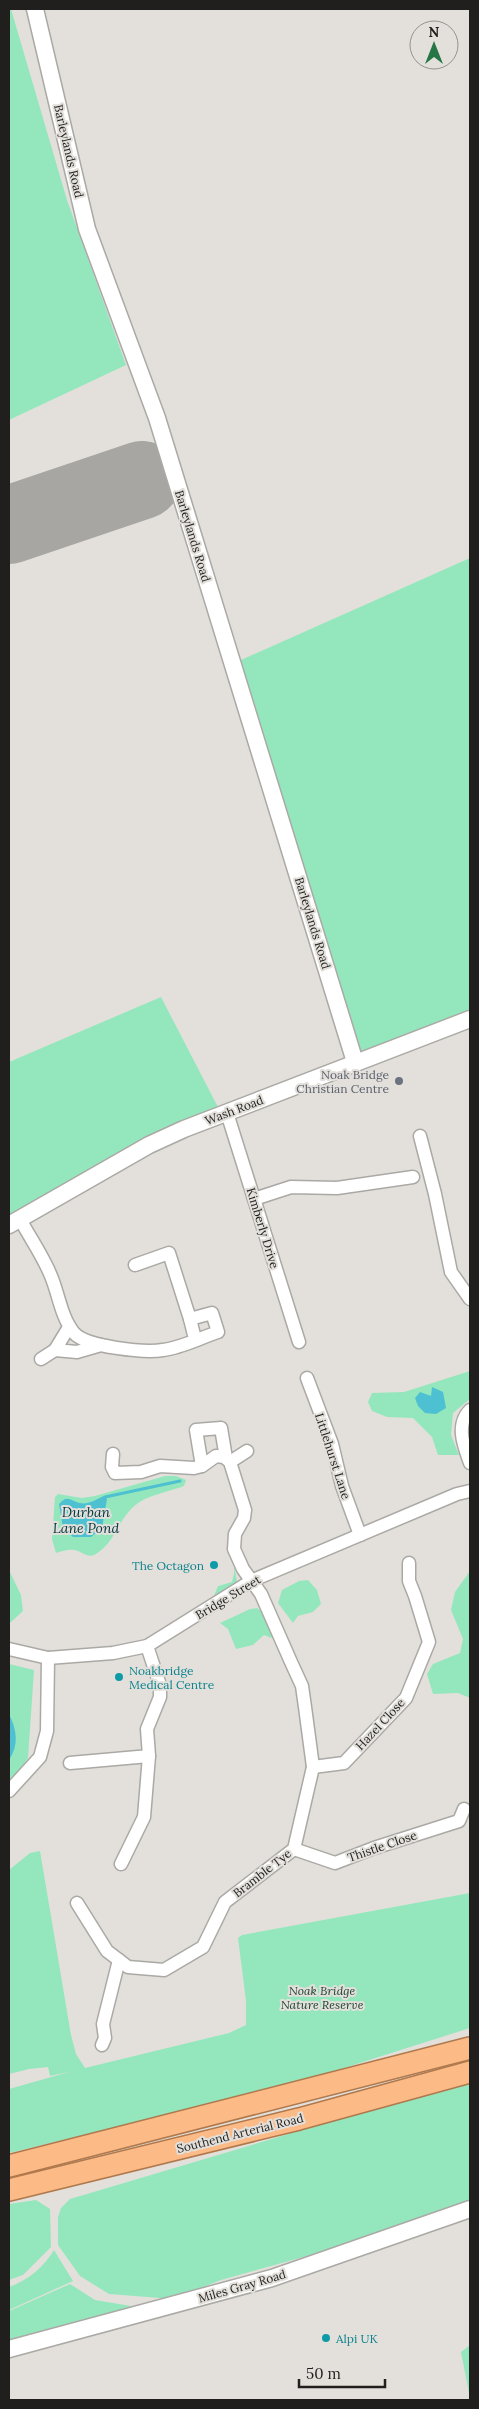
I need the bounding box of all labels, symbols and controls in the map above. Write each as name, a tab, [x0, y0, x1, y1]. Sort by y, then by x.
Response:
north arrow	[409, 20, 459, 70]
text: N	[429, 23, 440, 41]
street label: Barleylands Road	[51, 103, 87, 199]
street label: Barleylands Road	[172, 488, 214, 584]
street label: Barleylands Road	[292, 875, 334, 971]
place label: Noak Bridge Christian Centre	[296, 1067, 389, 1096]
marker: Noak Bridge Christian Centre	[393, 1075, 405, 1087]
street label: Wash Road	[203, 1092, 265, 1128]
street label: Kimberly Drive	[244, 1186, 283, 1271]
street label: Littlehurst Lane	[312, 1411, 354, 1501]
water label: Durban Lane Pond	[53, 1503, 120, 1537]
place label: The Octagon	[132, 1558, 204, 1573]
marker: The Octagon	[208, 1559, 220, 1571]
street label: Bridge Street	[193, 1571, 264, 1622]
place label: Noakbridge Medical Centre	[129, 1663, 215, 1692]
marker: Noakbridge Medical Centre	[113, 1671, 125, 1683]
street label: Hazel Close	[352, 1695, 408, 1753]
street label: Thistle Close	[345, 1827, 419, 1865]
street label: Bramble Tye	[230, 1845, 294, 1900]
park label: Noak Bridge Nature Reserve	[281, 1983, 364, 2012]
street label: Southend Arterial Road	[175, 2110, 305, 2156]
street label: Miles Gray Road	[196, 2266, 288, 2306]
place label: Alpi UK	[335, 2331, 378, 2346]
marker: Alpi UK	[320, 2332, 332, 2344]
scale bar	[299, 2356, 385, 2388]
text: 50 m	[306, 2364, 341, 2383]

